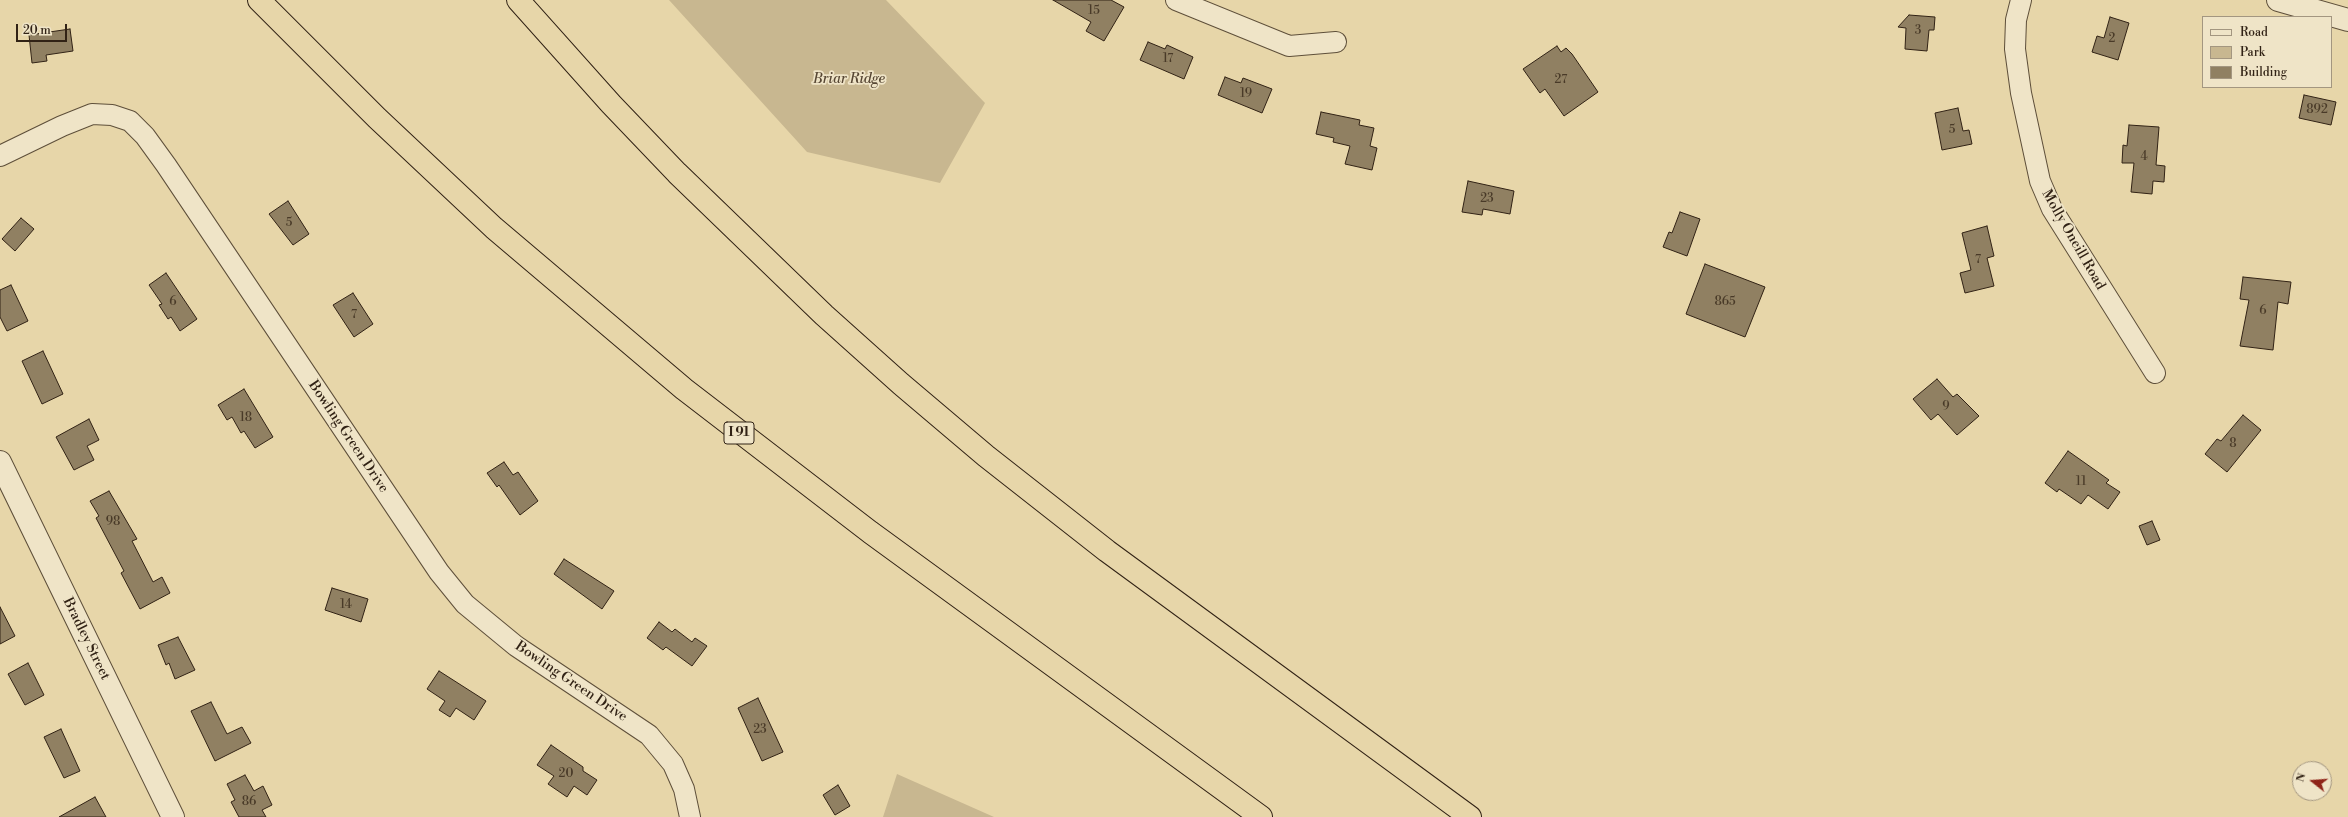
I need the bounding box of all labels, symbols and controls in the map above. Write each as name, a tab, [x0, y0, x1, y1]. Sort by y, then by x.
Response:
house number: 15	[1088, 4, 1100, 18]
scale bar	[18, 16, 69, 42]
legend	[2202, 16, 2332, 88]
text: 20 m	[23, 23, 51, 38]
house number: 3	[1915, 24, 1921, 38]
text: Road	[2240, 25, 2268, 40]
house number: 2	[2109, 32, 2115, 46]
text: Park	[2240, 45, 2265, 60]
house number: 17	[1163, 52, 1173, 66]
text: Building	[2240, 65, 2287, 80]
park label: Briar Ridge	[813, 72, 885, 88]
house number: 27	[1555, 73, 1567, 87]
house number: 19	[1240, 87, 1252, 101]
house number: 892	[2306, 103, 2328, 117]
house number: 5	[1949, 123, 1955, 137]
house number: 4	[2140, 150, 2148, 164]
street label: Molly Oneill Road	[2038, 187, 2108, 293]
house number: 23	[1480, 192, 1494, 206]
house number: 5	[286, 216, 292, 230]
house number: 7	[1975, 253, 1981, 267]
house number: 6	[169, 295, 177, 309]
house number: 865	[1714, 295, 1736, 309]
house number: 6	[2259, 304, 2267, 318]
house number: 7	[351, 308, 357, 322]
street label: Bowling Green Drive	[304, 378, 392, 496]
house number: 9	[1942, 400, 1950, 414]
house number: 18	[240, 411, 252, 425]
road number: I 91	[724, 422, 754, 444]
house number: 8	[2229, 437, 2237, 451]
house number: 11	[2076, 475, 2086, 489]
house number: 98	[106, 515, 120, 529]
street label: Bradley Street	[59, 595, 113, 683]
house number: 14	[340, 598, 352, 612]
street label: Bowling Green Drive	[512, 638, 630, 726]
house number: 23	[753, 723, 767, 737]
north arrow	[2292, 761, 2332, 801]
house number: 20	[559, 767, 573, 781]
text: N	[2294, 772, 2309, 784]
house number: 86	[242, 795, 256, 809]

